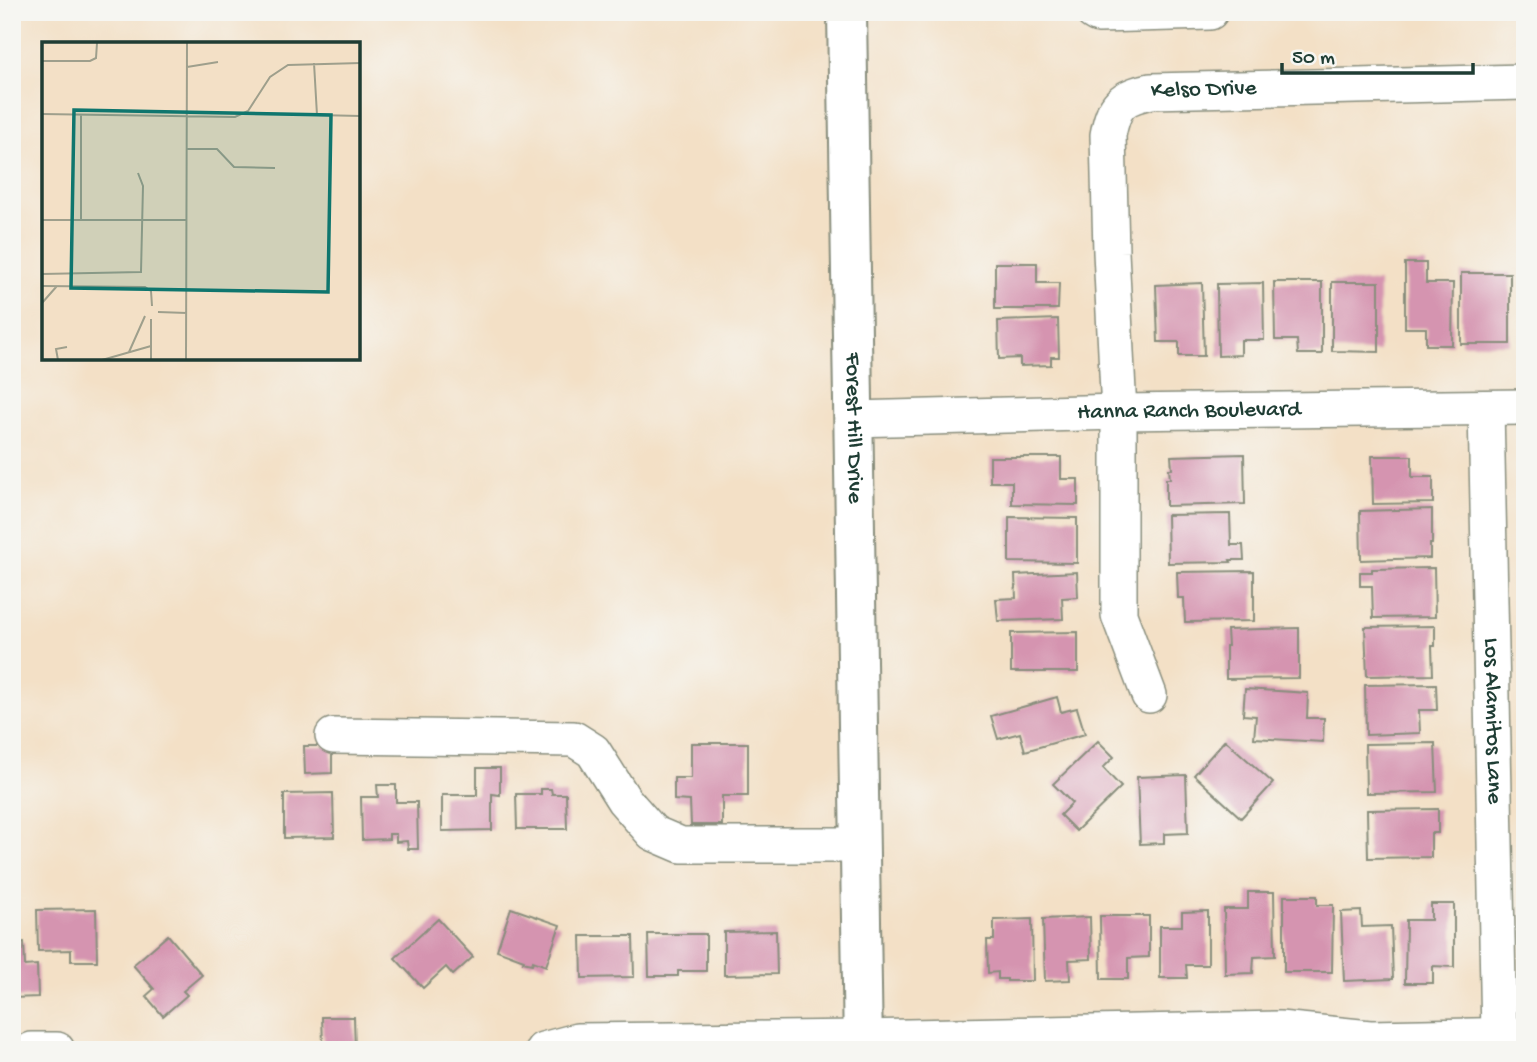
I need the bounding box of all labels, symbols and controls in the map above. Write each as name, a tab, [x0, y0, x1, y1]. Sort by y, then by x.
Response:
scale bar	[1282, 32, 1472, 76]
inset map	[42, 42, 360, 360]
text: 50 m	[1292, 47, 1335, 72]
street label: Kelso Drive	[1150, 75, 1258, 105]
street label: Forest Hill Drive	[839, 351, 868, 505]
street label: Hanna Ranch Boulevard	[1077, 396, 1302, 427]
street label: Los Alamitos Lane	[1477, 637, 1508, 806]

